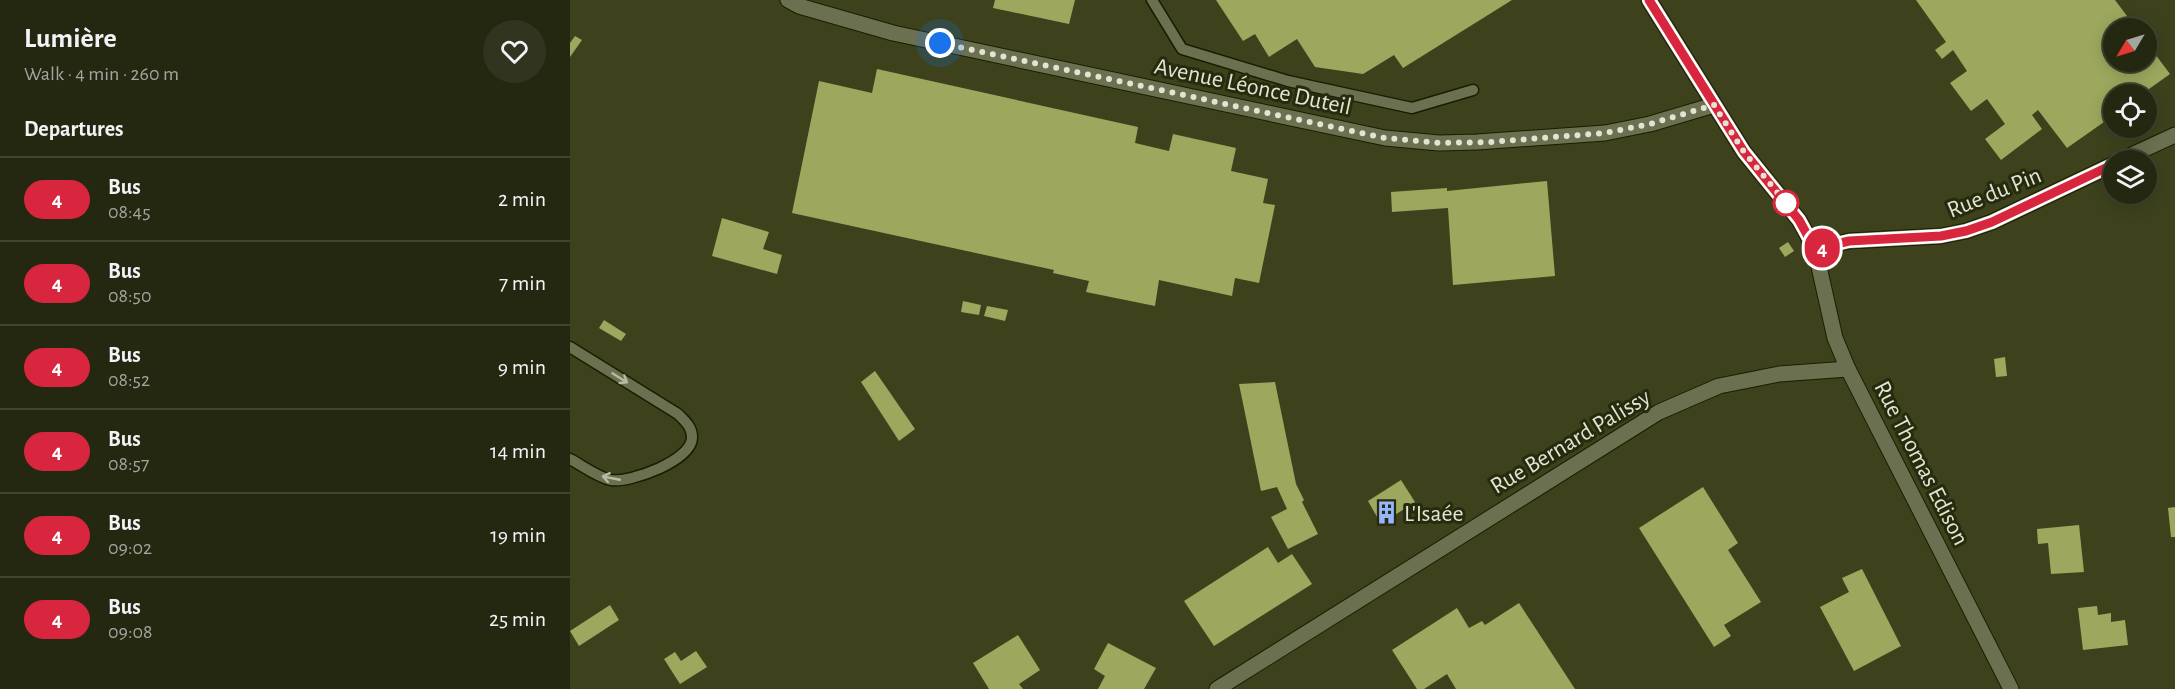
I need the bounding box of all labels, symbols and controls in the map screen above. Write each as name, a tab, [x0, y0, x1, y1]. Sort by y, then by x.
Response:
north arrow	[2103, 18, 2157, 72]
map controls	[2103, 18, 2157, 204]
button: heart	[483, 20, 546, 83]
text: Lumière	[24, 25, 117, 53]
your location	[925, 28, 955, 58]
street label: Avenue Léonce Duteil	[1152, 54, 1353, 120]
text: Walk · 4 min · 260 m	[24, 64, 179, 84]
button: locate	[2103, 84, 2157, 138]
text: Departures	[24, 118, 124, 140]
button: layers	[2103, 150, 2157, 204]
street label: Rue du Pin	[1944, 163, 2045, 223]
text: Bus	[108, 176, 141, 198]
text: 2 min	[498, 188, 546, 210]
text: 4	[52, 189, 62, 210]
unlabelled marker	[1773, 190, 1799, 216]
text: 08:45	[108, 202, 151, 222]
line badge: 4	[1802, 228, 1842, 268]
text: 4	[1817, 238, 1827, 259]
text: Bus	[108, 260, 141, 282]
text: 7 min	[499, 272, 546, 294]
text: 4	[52, 273, 62, 294]
text: 08:50	[108, 286, 152, 306]
text: Bus	[108, 344, 141, 366]
text: 9 min	[498, 356, 546, 378]
text: 4	[52, 357, 62, 378]
text: 08:52	[108, 370, 150, 390]
one-way arrow	[611, 373, 628, 385]
street label: Rue Thomas Edison	[1869, 377, 1973, 549]
street label: Rue Bernard Palissy	[1487, 385, 1655, 499]
text: Bus	[108, 428, 141, 450]
text: 14 min	[490, 440, 546, 462]
text: 4	[52, 441, 62, 462]
text: 08:57	[108, 454, 149, 474]
one-way arrow	[602, 472, 621, 483]
building icon: L'Isaée	[1373, 500, 1399, 526]
place label: L'Isaée	[1404, 502, 1464, 526]
text: Bus	[108, 512, 141, 534]
text: 19 min	[490, 524, 546, 546]
text: 4	[52, 525, 62, 546]
text: 09:02	[108, 538, 152, 558]
text: Bus	[108, 596, 141, 618]
text: 25 min	[489, 608, 546, 630]
text: 4	[52, 609, 62, 630]
text: 09:08	[108, 622, 153, 642]

